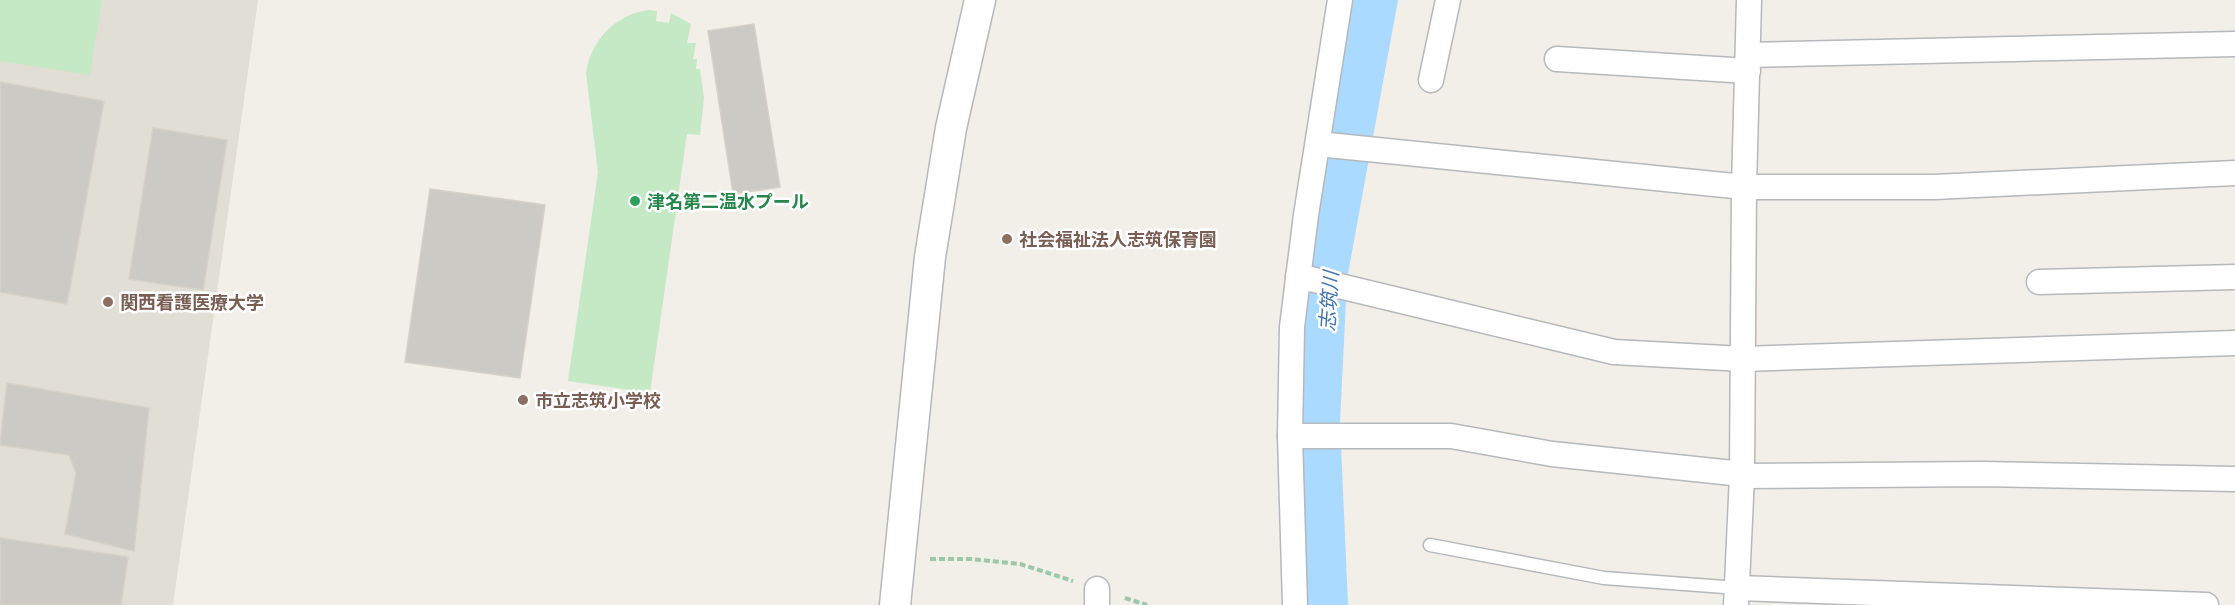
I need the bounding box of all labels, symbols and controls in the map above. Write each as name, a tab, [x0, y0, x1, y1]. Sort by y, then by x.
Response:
place label: 津名第二温水プール	[647, 190, 809, 212]
marker: 津名第二温水プール	[628, 194, 642, 208]
place label: 社会福祉法人志筑保育園	[1019, 228, 1217, 250]
marker: 社会福祉法人志筑保育園	[1000, 232, 1014, 246]
water label: 志筑川	[1314, 268, 1342, 332]
place label: 関西看護医療大学	[120, 291, 264, 313]
marker: 関西看護医療大学	[101, 295, 115, 309]
place label: 市立志筑小学校	[535, 389, 661, 411]
marker: 市立志筑小学校	[516, 393, 530, 407]

